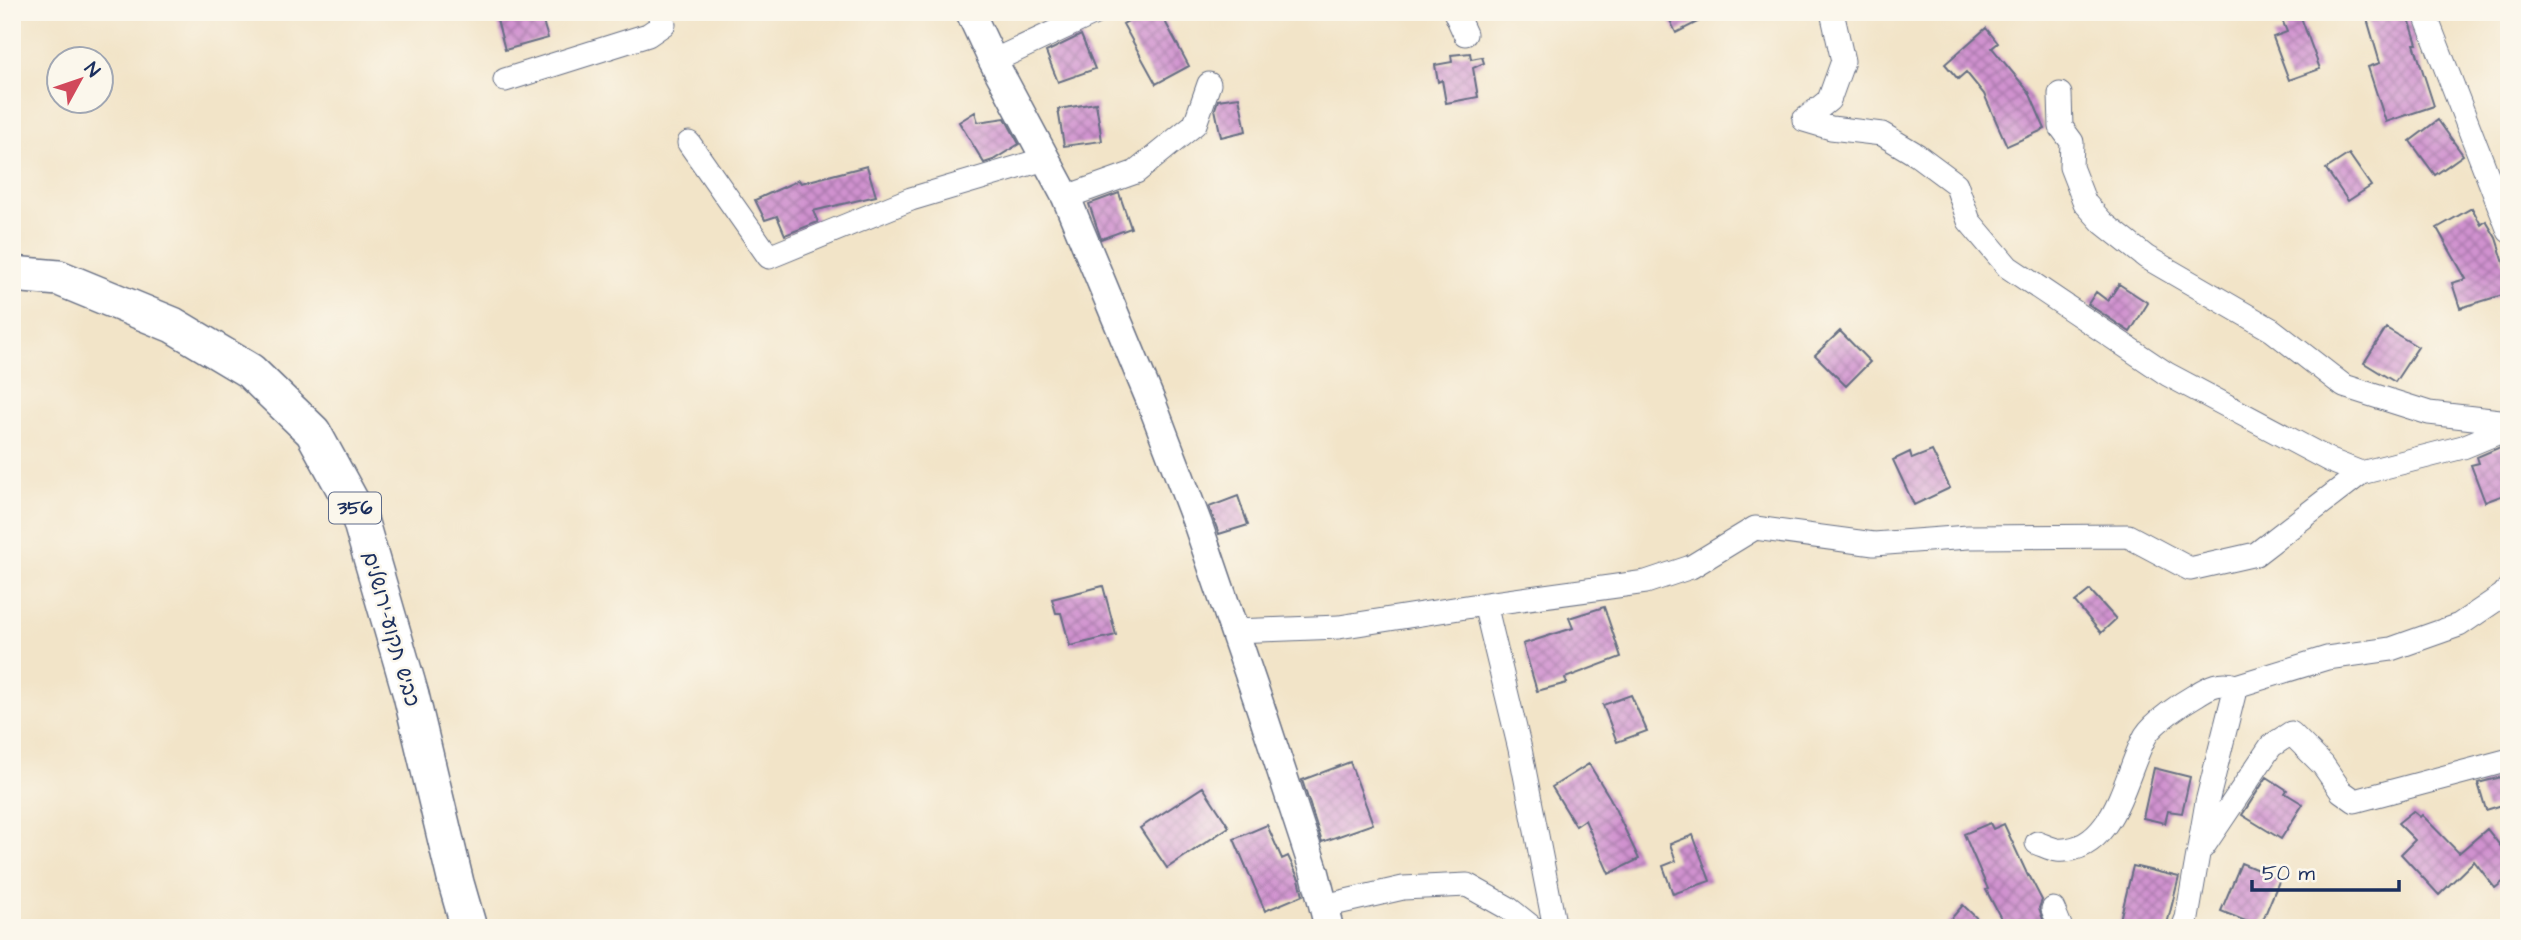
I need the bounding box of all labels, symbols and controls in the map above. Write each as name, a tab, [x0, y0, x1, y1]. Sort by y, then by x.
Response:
north arrow	[46, 46, 116, 116]
text: N	[78, 57, 106, 83]
road number: 356	[329, 492, 381, 524]
street label: כביש תקוע–ירושלים	[355, 548, 427, 710]
scale bar	[2252, 849, 2398, 893]
text: 50 m	[2262, 859, 2316, 888]

